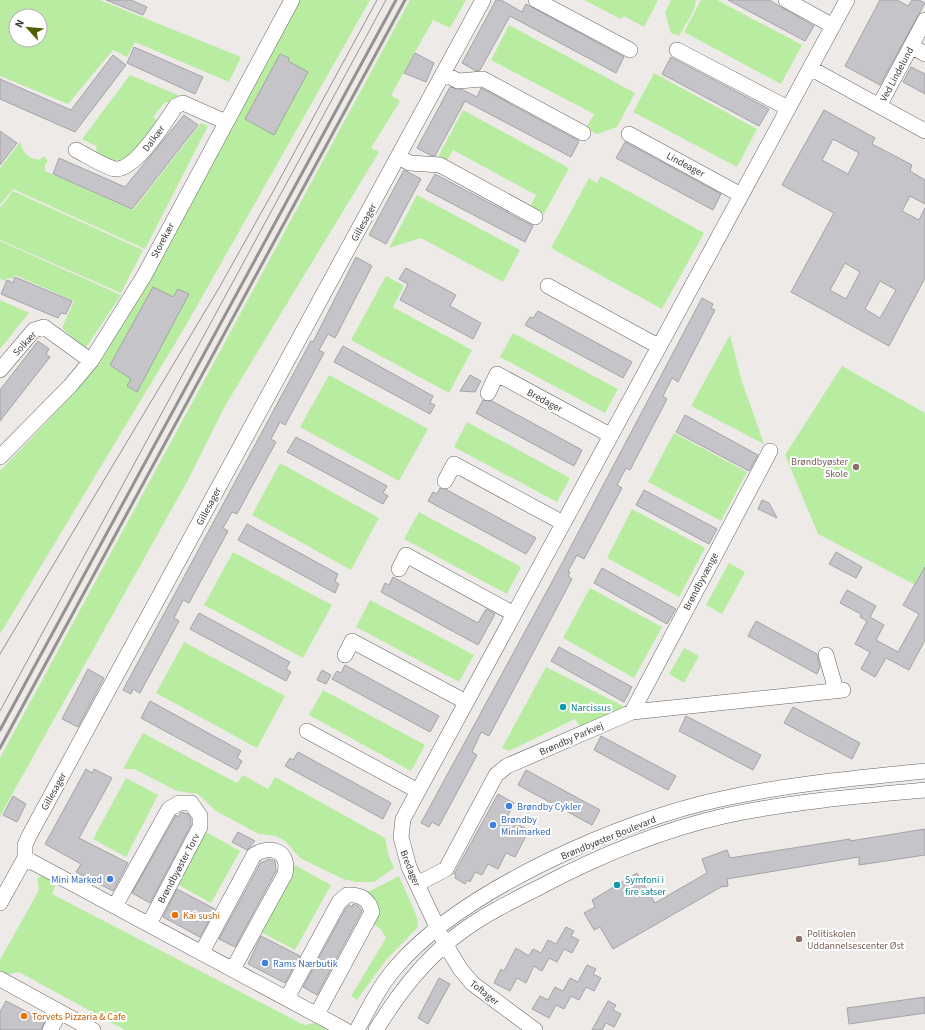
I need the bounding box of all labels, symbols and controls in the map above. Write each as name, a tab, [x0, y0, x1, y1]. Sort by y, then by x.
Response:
north arrow	[8, 8, 48, 48]
text: N	[11, 17, 28, 30]
street label: Ved Lindelund	[877, 45, 917, 104]
street label: Dalkær	[139, 122, 169, 155]
street label: Lindeager	[664, 149, 708, 181]
street label: Gillesager	[348, 201, 380, 244]
street label: Storekær	[148, 220, 178, 261]
street label: Solkær	[10, 328, 40, 359]
street label: Bredager	[524, 386, 565, 416]
place label: Brøndbyøster Skole	[791, 455, 849, 481]
marker: Brøndbyøster Skole	[851, 462, 861, 472]
street label: Gillesager	[193, 485, 225, 528]
street label: Brøndbyvænge	[680, 550, 722, 613]
place label: Narcissus	[571, 701, 611, 715]
marker: Narcissus	[558, 702, 568, 712]
street label: Brøndby Parkvej	[537, 719, 606, 759]
street label: Gillesager	[38, 770, 70, 813]
place label: Brøndby Cykler	[517, 800, 582, 814]
marker: Brøndby Cykler	[504, 801, 514, 811]
street label: Brøndbyøster Boulevard	[559, 812, 658, 863]
place label: Brøndby Minimarked	[501, 813, 551, 839]
marker: Brøndby Minimarked	[488, 820, 498, 830]
street label: Brøndbyøster Torv	[155, 831, 203, 906]
street label: Bredager	[396, 848, 424, 889]
place label: Mini Marked	[51, 873, 102, 887]
place label: Symfoni i fire satser	[625, 873, 666, 899]
marker: Mini Marked	[105, 874, 115, 884]
marker: Symfoni i fire satser	[612, 880, 622, 890]
place label: Kai sushi	[183, 909, 220, 923]
marker: Kai sushi	[170, 910, 180, 920]
place label: Politiskolen Uddannelsescenter Øst	[807, 927, 904, 953]
marker: Politiskolen Uddannelsescenter Øst	[794, 934, 804, 944]
place label: Rams Nærbutik	[273, 957, 338, 971]
marker: Rams Nærbutik	[260, 958, 270, 968]
street label: Toftager	[467, 977, 503, 1009]
place label: Torvets Pizzaria & Cafe	[32, 1010, 126, 1024]
marker: Torvets Pizzaria & Cafe	[19, 1011, 29, 1021]

